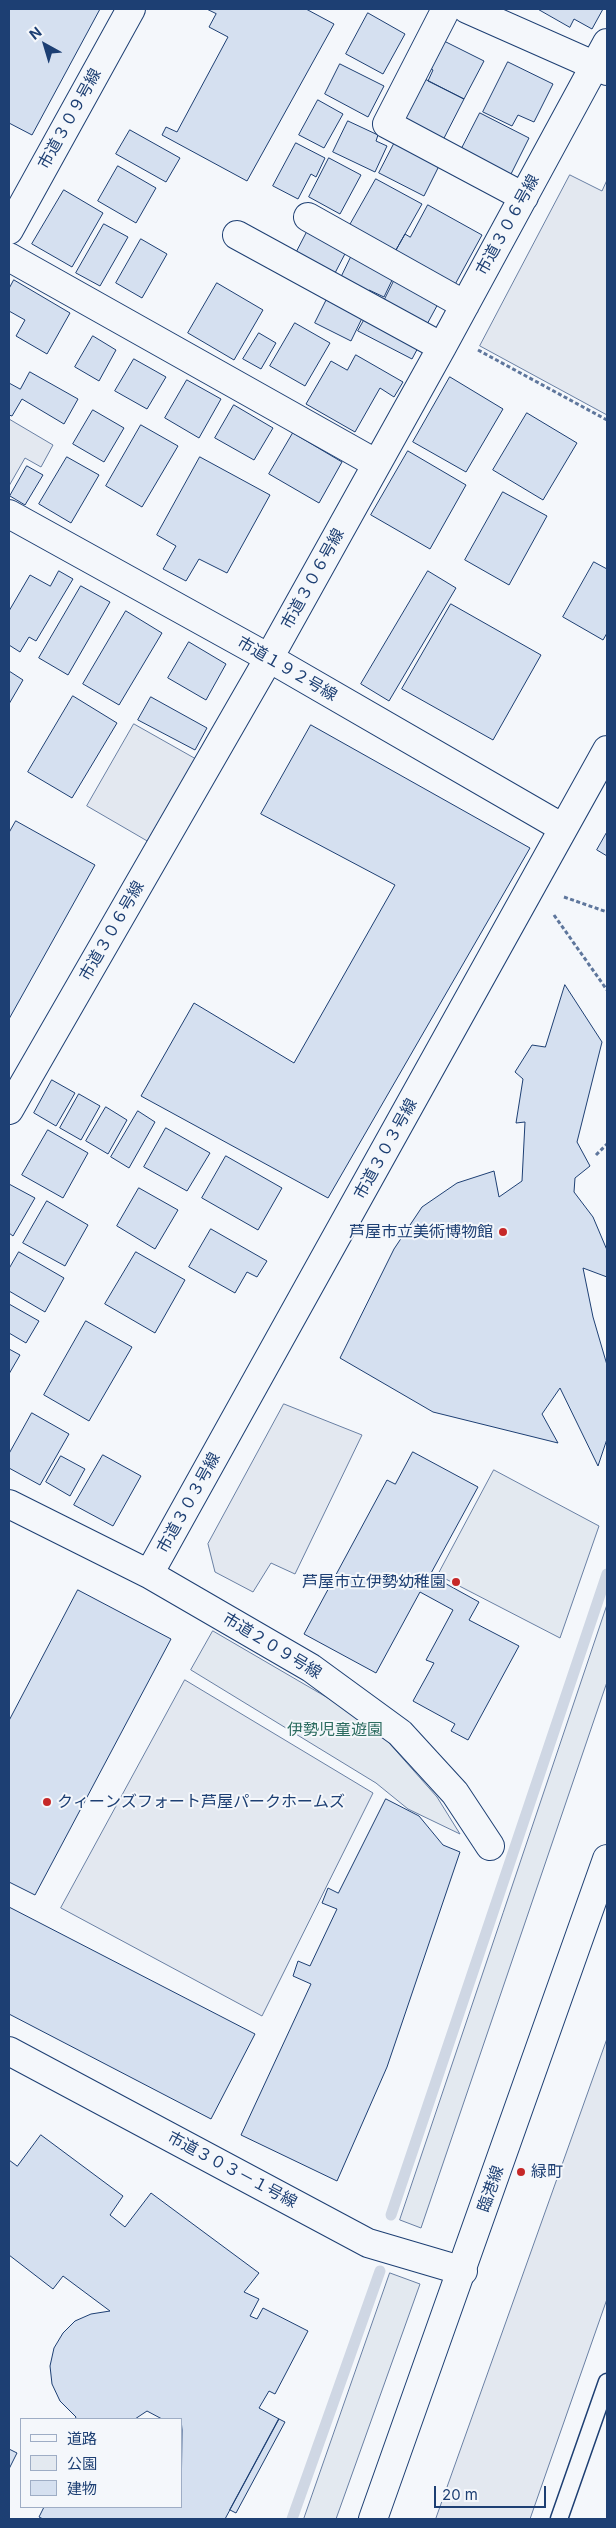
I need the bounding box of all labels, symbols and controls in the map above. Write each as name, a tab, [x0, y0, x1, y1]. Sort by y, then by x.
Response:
north arrow	[20, 20, 70, 70]
text: N	[26, 23, 45, 43]
street label: 市道３０９号線	[34, 65, 106, 173]
street label: 市道３０６号線	[472, 171, 544, 279]
street label: 市道３０６号線	[277, 525, 349, 633]
street label: 市道１９２号線	[234, 633, 340, 705]
street label: 市道３０６号線	[76, 878, 148, 984]
street label: 市道３０３号線	[350, 1095, 422, 1203]
place label: 芦屋市立美術博物館	[349, 1222, 493, 1242]
marker: 芦屋市立美術博物館	[497, 1226, 509, 1238]
street label: 市道３０３号線	[153, 1449, 225, 1557]
place label: 芦屋市立伊勢幼稚園	[302, 1572, 446, 1592]
marker: 芦屋市立伊勢幼稚園	[450, 1576, 462, 1588]
street label: 市道２０９号線	[219, 1609, 325, 1683]
park label: 伊勢児童遊園	[287, 1720, 383, 1740]
place label: クィーンズフォート芦屋パークホームズ	[57, 1792, 345, 1812]
marker: クィーンズフォート芦屋パークホームズ	[41, 1796, 53, 1808]
street label: 市道３０３－１号線	[164, 2128, 300, 2212]
place label: 緑町	[531, 2162, 563, 2182]
street label: 臨港線	[474, 2163, 508, 2215]
marker: 緑町	[515, 2166, 527, 2178]
legend	[20, 2418, 182, 2508]
text: 道路	[67, 2429, 97, 2448]
text: 公園	[67, 2454, 97, 2473]
scale bar	[436, 2476, 548, 2508]
text: 建物	[67, 2479, 97, 2498]
text: 20 m	[442, 2485, 478, 2504]

